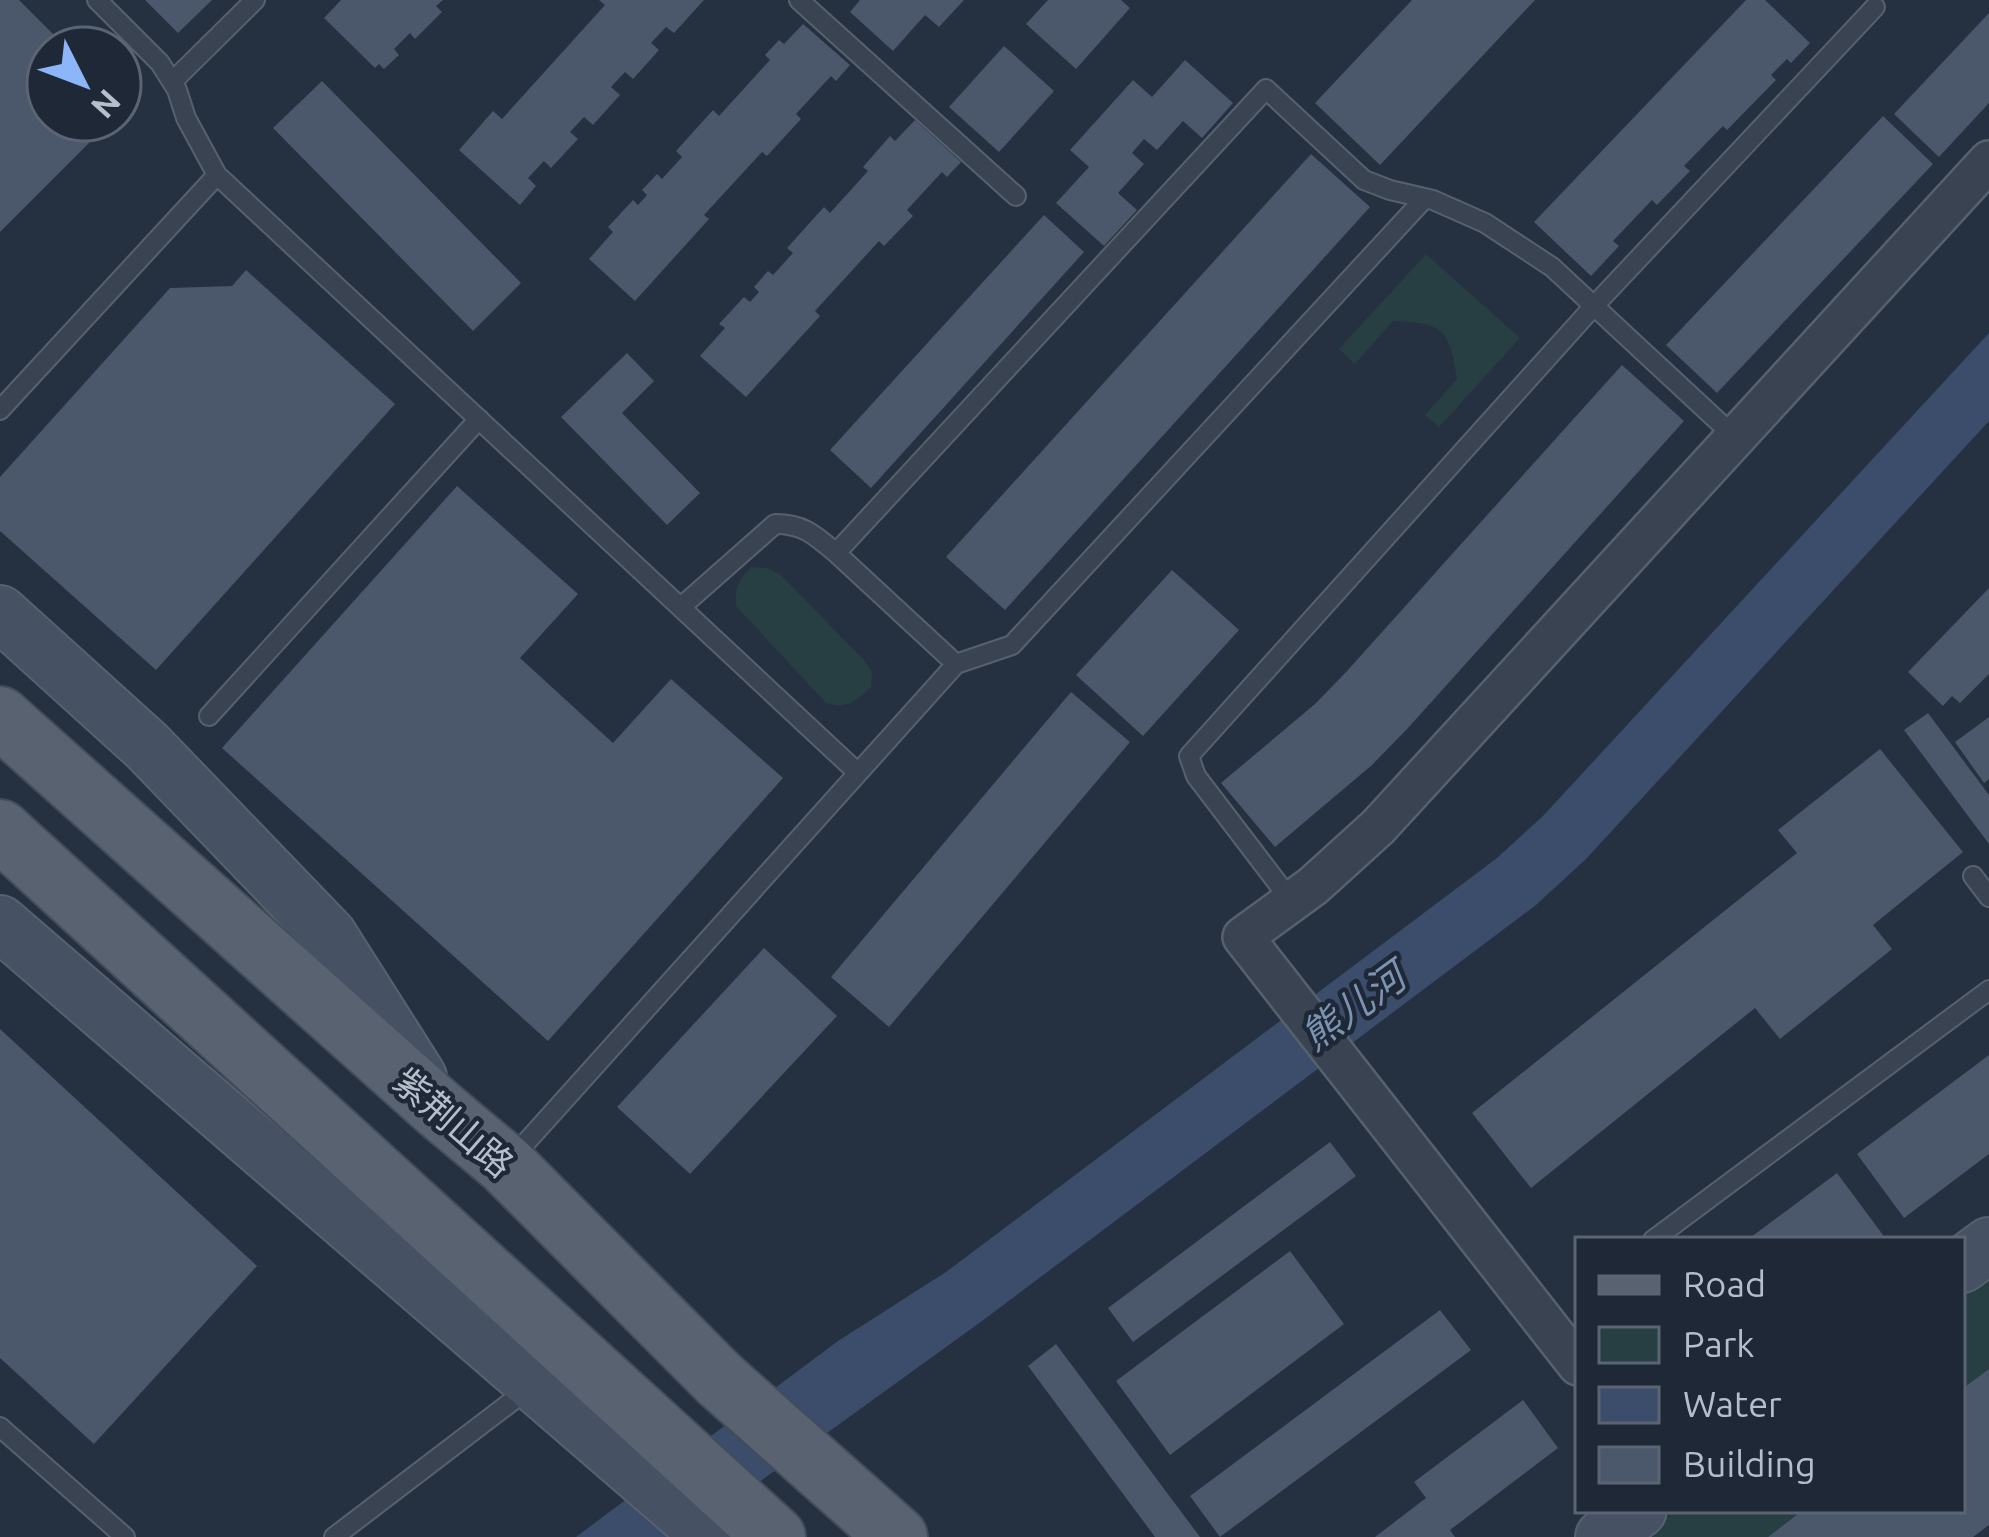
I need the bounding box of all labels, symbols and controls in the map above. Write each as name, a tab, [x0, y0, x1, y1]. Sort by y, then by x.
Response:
north arrow	[24, 24, 144, 144]
text: N	[85, 83, 129, 126]
water label: 熊儿河	[1293, 950, 1419, 1058]
street label: 紫荆山路	[386, 1059, 522, 1185]
legend	[1575, 1237, 1965, 1513]
text: Road	[1683, 1263, 1766, 1304]
text: Park	[1683, 1323, 1755, 1364]
text: Water	[1683, 1383, 1782, 1424]
text: Building	[1683, 1443, 1816, 1484]

